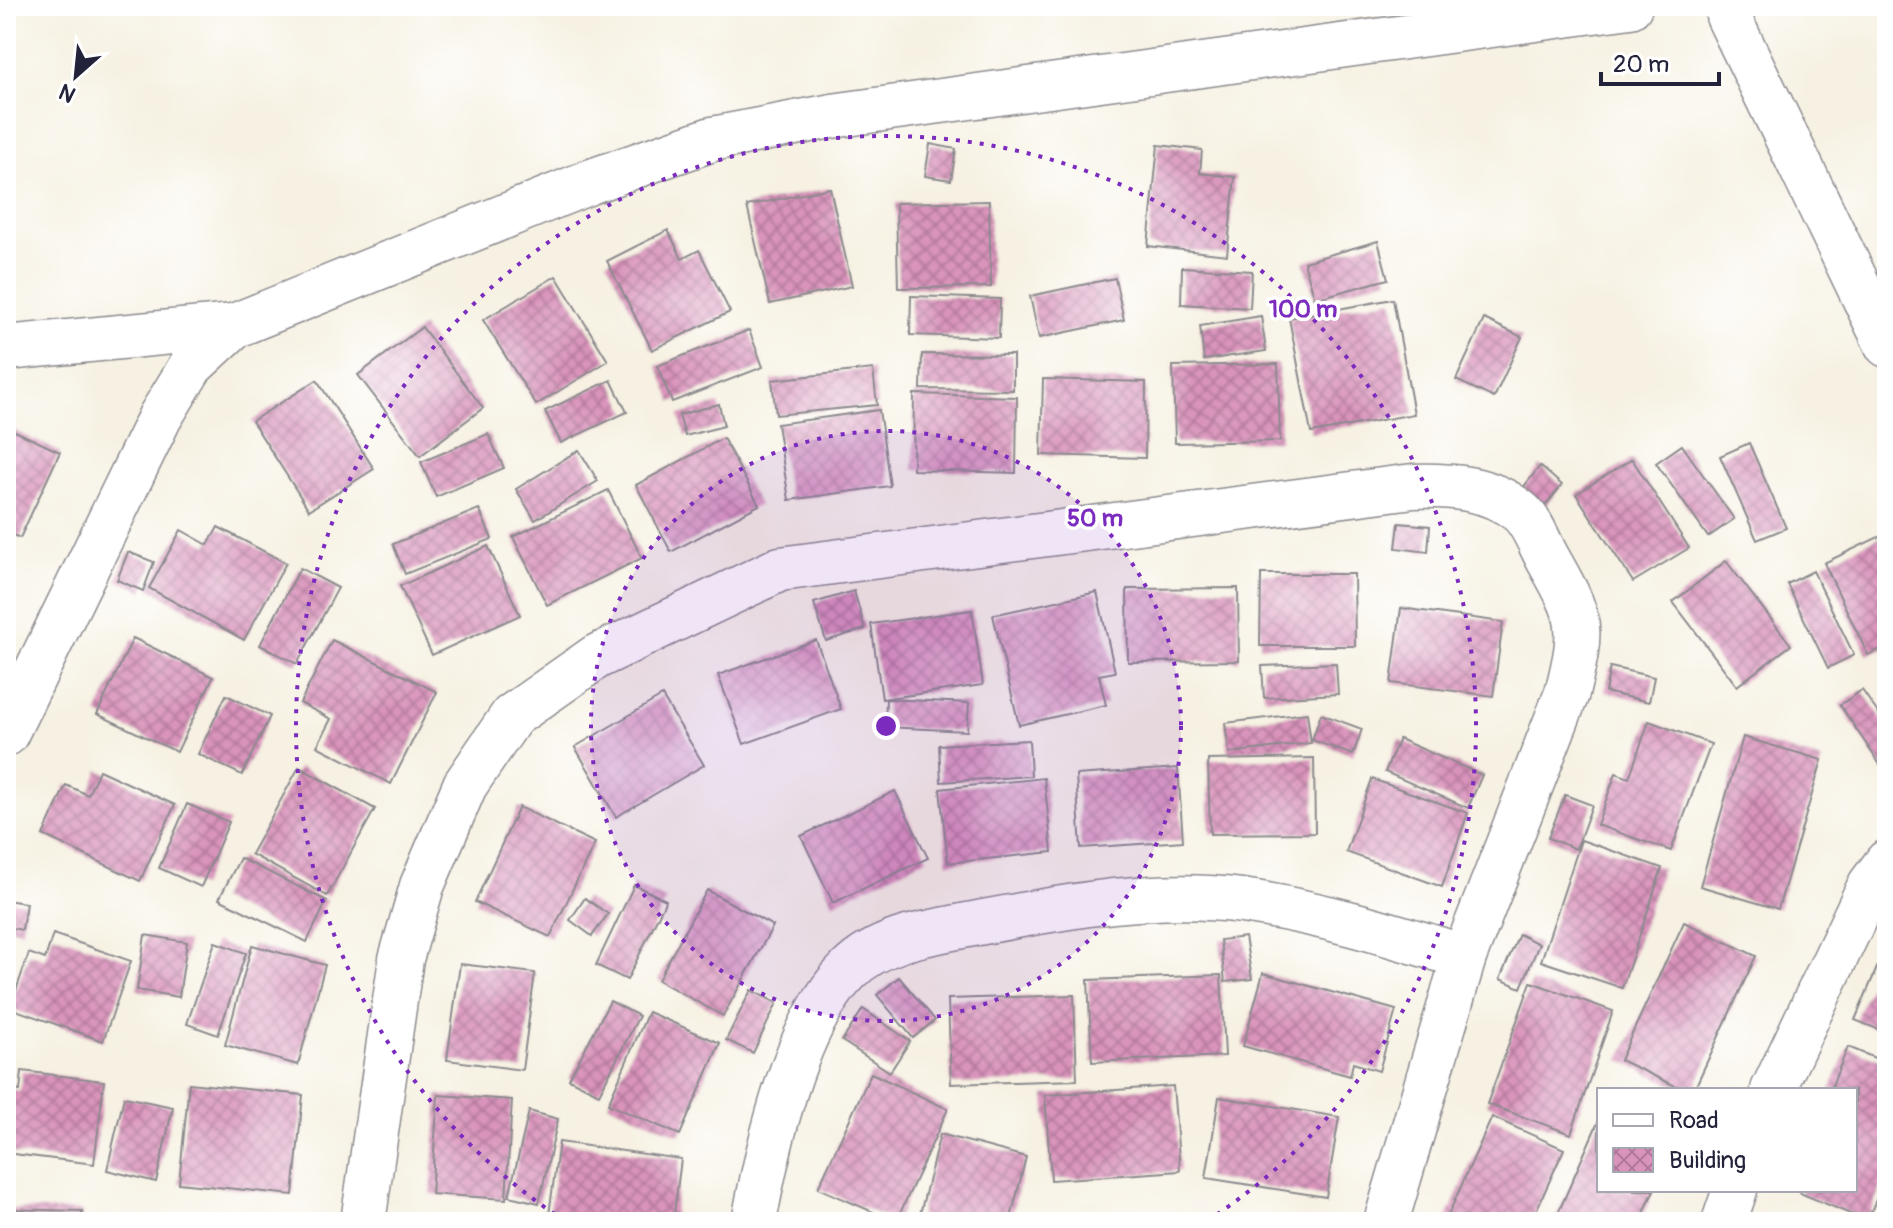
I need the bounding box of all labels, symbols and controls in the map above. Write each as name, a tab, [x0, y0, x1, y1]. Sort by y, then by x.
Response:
north arrow	[36, 36, 116, 116]
scale bar	[1601, 36, 1719, 86]
text: 20 m	[1613, 50, 1669, 79]
text: N	[54, 77, 80, 109]
text: 100 m	[1269, 295, 1337, 324]
text: 50 m	[1067, 504, 1123, 533]
centre of rings	[872, 712, 900, 740]
legend	[1597, 1088, 1857, 1192]
text: Road	[1669, 1106, 1719, 1135]
text: Building	[1669, 1146, 1746, 1175]

